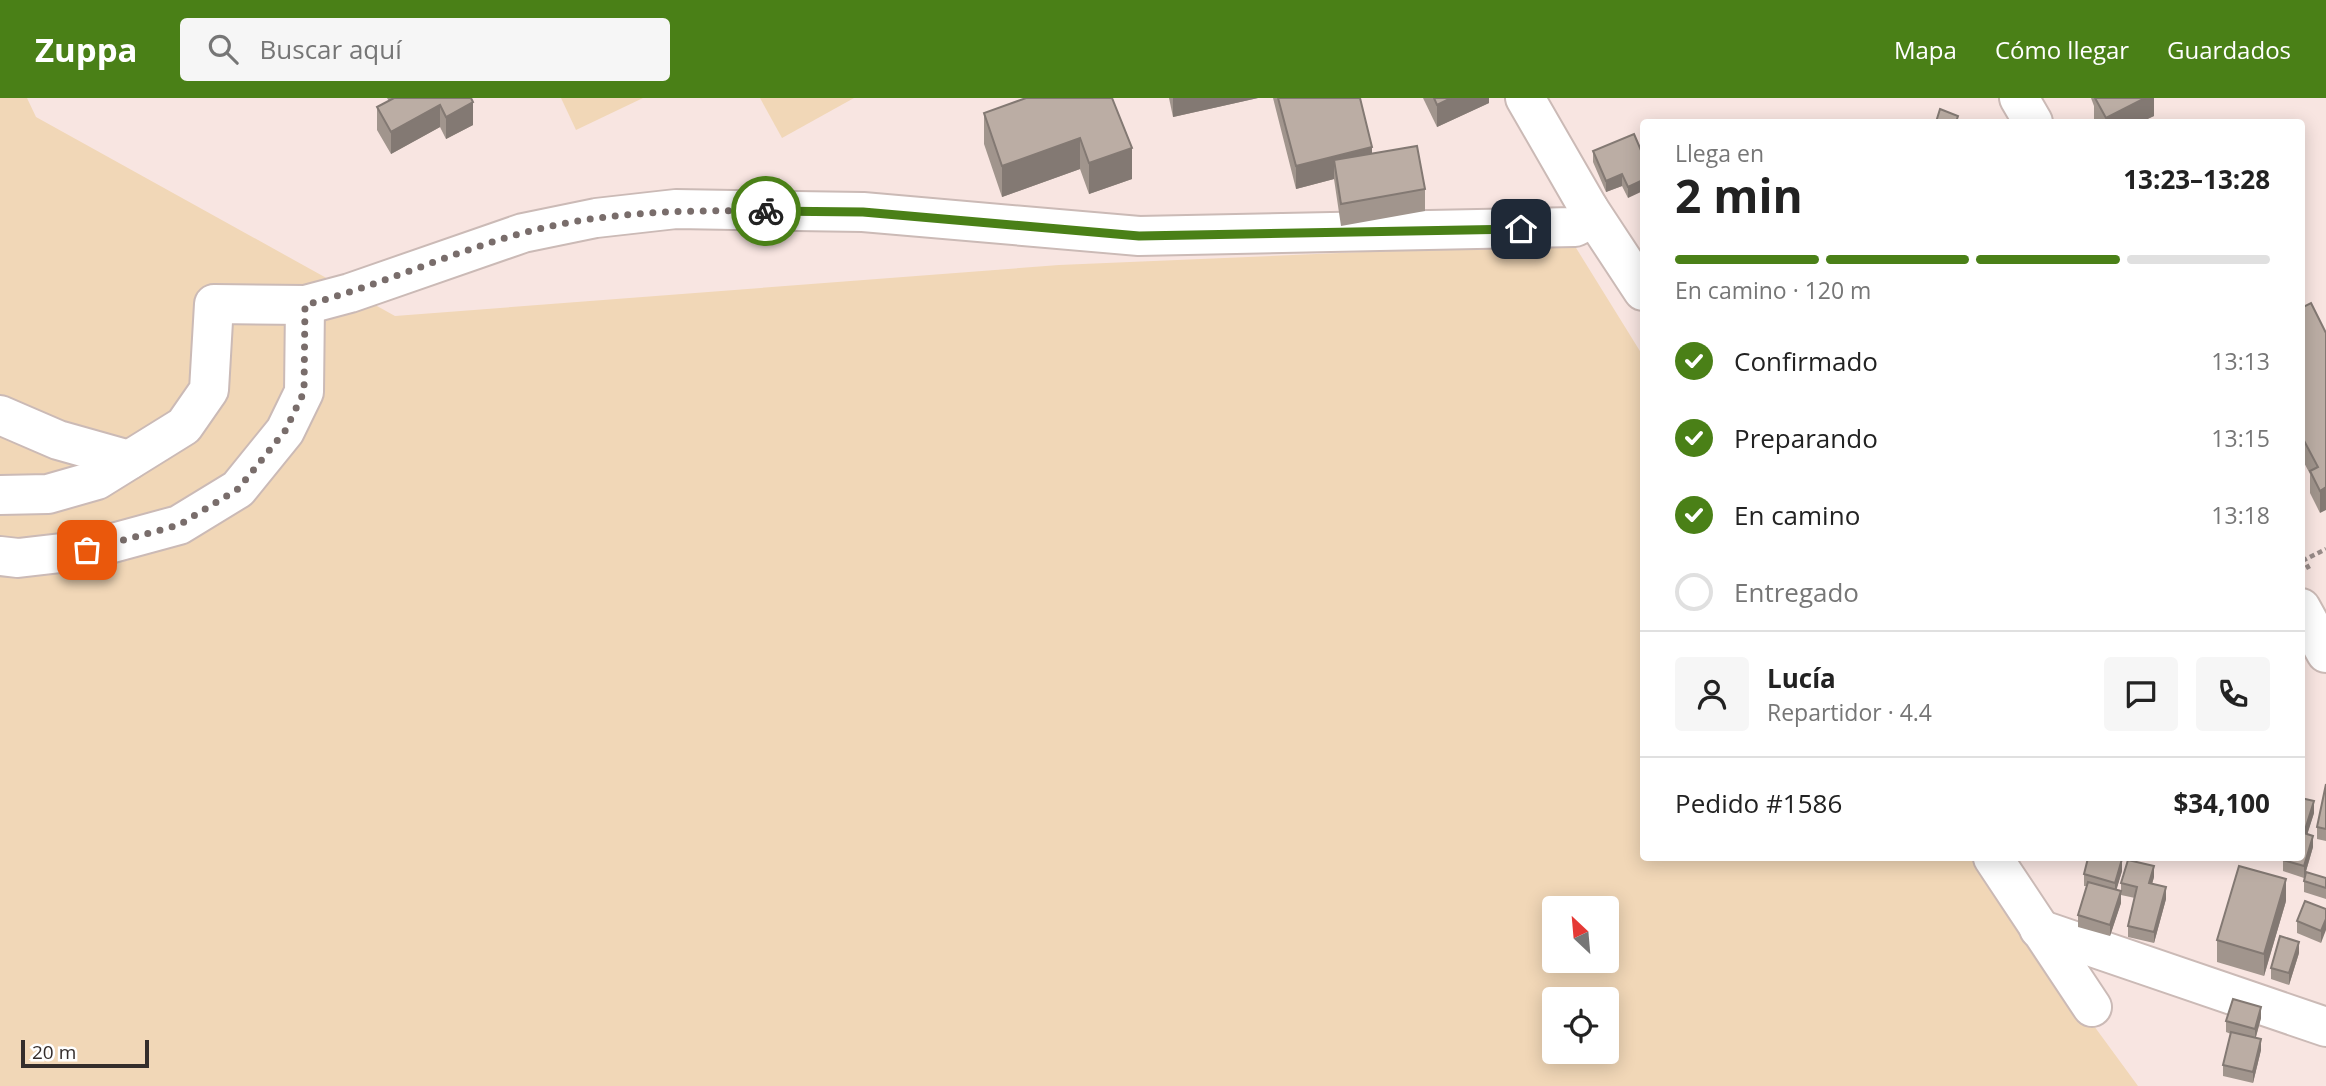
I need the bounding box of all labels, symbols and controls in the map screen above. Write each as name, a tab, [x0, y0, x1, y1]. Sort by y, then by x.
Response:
search box	[180, 18, 670, 81]
text: Zuppa	[35, 27, 138, 72]
icon: search	[204, 30, 242, 68]
text: Buscar aquí	[260, 31, 402, 67]
text: Mapa	[1894, 33, 1957, 66]
text: Cómo llegar	[1995, 33, 2129, 66]
text: Guardados	[2167, 33, 2291, 66]
text: Llega en	[1675, 137, 1764, 169]
text: 13:23–13:28	[2123, 161, 2270, 197]
text: 2 min	[1675, 164, 1803, 226]
courier	[731, 176, 801, 246]
icon: bike	[747, 192, 785, 230]
pin	[1491, 199, 1551, 259]
icon: home	[1502, 210, 1540, 248]
text: En camino · 120 m	[1675, 274, 1871, 306]
icon: check	[1675, 342, 1713, 380]
text: Confirmado	[1734, 343, 1878, 379]
text: 13:13	[2211, 345, 2270, 377]
icon: check	[1675, 419, 1713, 457]
text: Preparando	[1734, 420, 1878, 456]
text: 13:15	[2211, 422, 2270, 454]
icon: check	[1675, 496, 1713, 534]
text: En camino	[1734, 497, 1860, 533]
text: 13:18	[2211, 499, 2270, 531]
pin	[57, 520, 117, 580]
icon: bag	[68, 531, 106, 569]
text: Entregado	[1734, 574, 1859, 610]
button: person	[1675, 657, 1749, 731]
button: chat	[2104, 657, 2178, 731]
button: phone	[2196, 657, 2270, 731]
text: Lucía	[1767, 660, 1836, 696]
text: Repartidor · 4.4	[1767, 696, 1932, 728]
text: Pedido #1586	[1675, 785, 1842, 821]
text: $34,100	[2173, 785, 2270, 821]
north arrow	[1542, 896, 1619, 973]
map controls	[1542, 896, 1619, 1064]
button: locate	[1542, 987, 1619, 1064]
scale bar	[21, 1037, 149, 1069]
text: 20 m	[32, 1039, 76, 1065]

